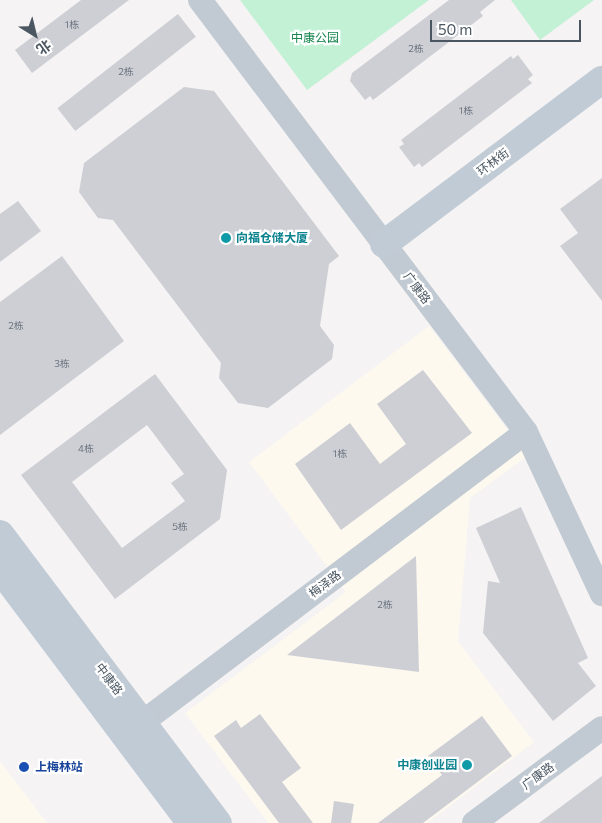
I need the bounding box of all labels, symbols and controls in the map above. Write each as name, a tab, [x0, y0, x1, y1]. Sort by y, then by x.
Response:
north arrow	[10, 10, 60, 60]
scale bar	[432, 10, 583, 42]
house number: 1栋	[65, 19, 79, 31]
text: 50 m	[438, 20, 472, 38]
park label: 中康公园	[291, 31, 339, 45]
text: 北	[33, 37, 55, 59]
house number: 2栋	[408, 43, 424, 55]
house number: 2栋	[118, 66, 134, 78]
house number: 1栋	[459, 105, 473, 117]
street label: 环林街	[474, 145, 512, 179]
place label: 向福仓储大厦	[236, 231, 308, 245]
marker: 向福仓储大厦	[220, 232, 232, 244]
street label: 广康路	[400, 269, 434, 307]
house number: 2栋	[8, 320, 24, 332]
house number: 3栋	[54, 358, 70, 370]
house number: 4栋	[78, 443, 94, 455]
house number: 1栋	[333, 448, 347, 460]
house number: 5栋	[172, 521, 188, 533]
street label: 梅泽路	[306, 567, 344, 601]
house number: 2栋	[377, 599, 393, 611]
street label: 中康路	[92, 660, 126, 698]
place label: 中康创业园	[397, 758, 457, 772]
marker: 中康创业园	[461, 759, 473, 771]
marker: 上梅林站	[17, 760, 31, 774]
place label: 上梅林站	[35, 760, 83, 774]
street label: 广康路	[519, 760, 557, 792]

